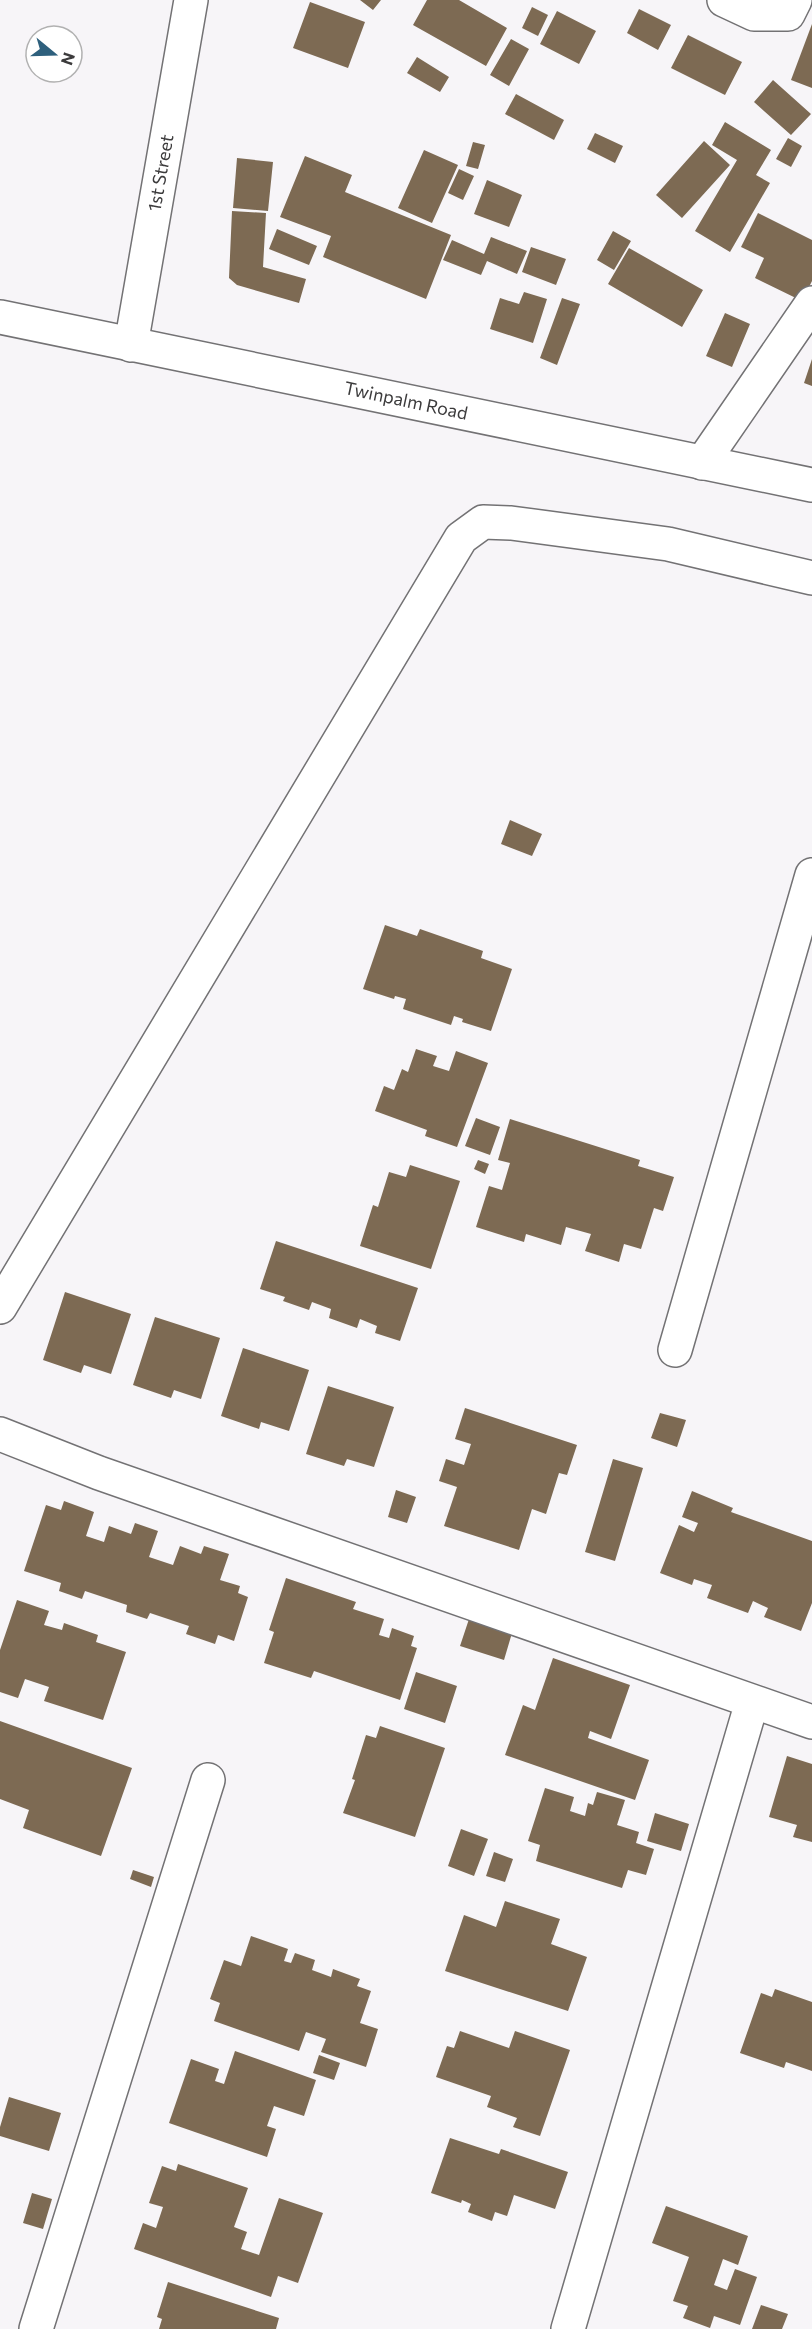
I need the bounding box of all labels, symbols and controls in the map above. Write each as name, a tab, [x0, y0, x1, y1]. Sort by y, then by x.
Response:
north arrow	[24, 24, 84, 84]
text: N	[58, 50, 80, 68]
street label: 1st Street	[142, 133, 178, 213]
street label: Twinpalm Road	[343, 376, 470, 424]

